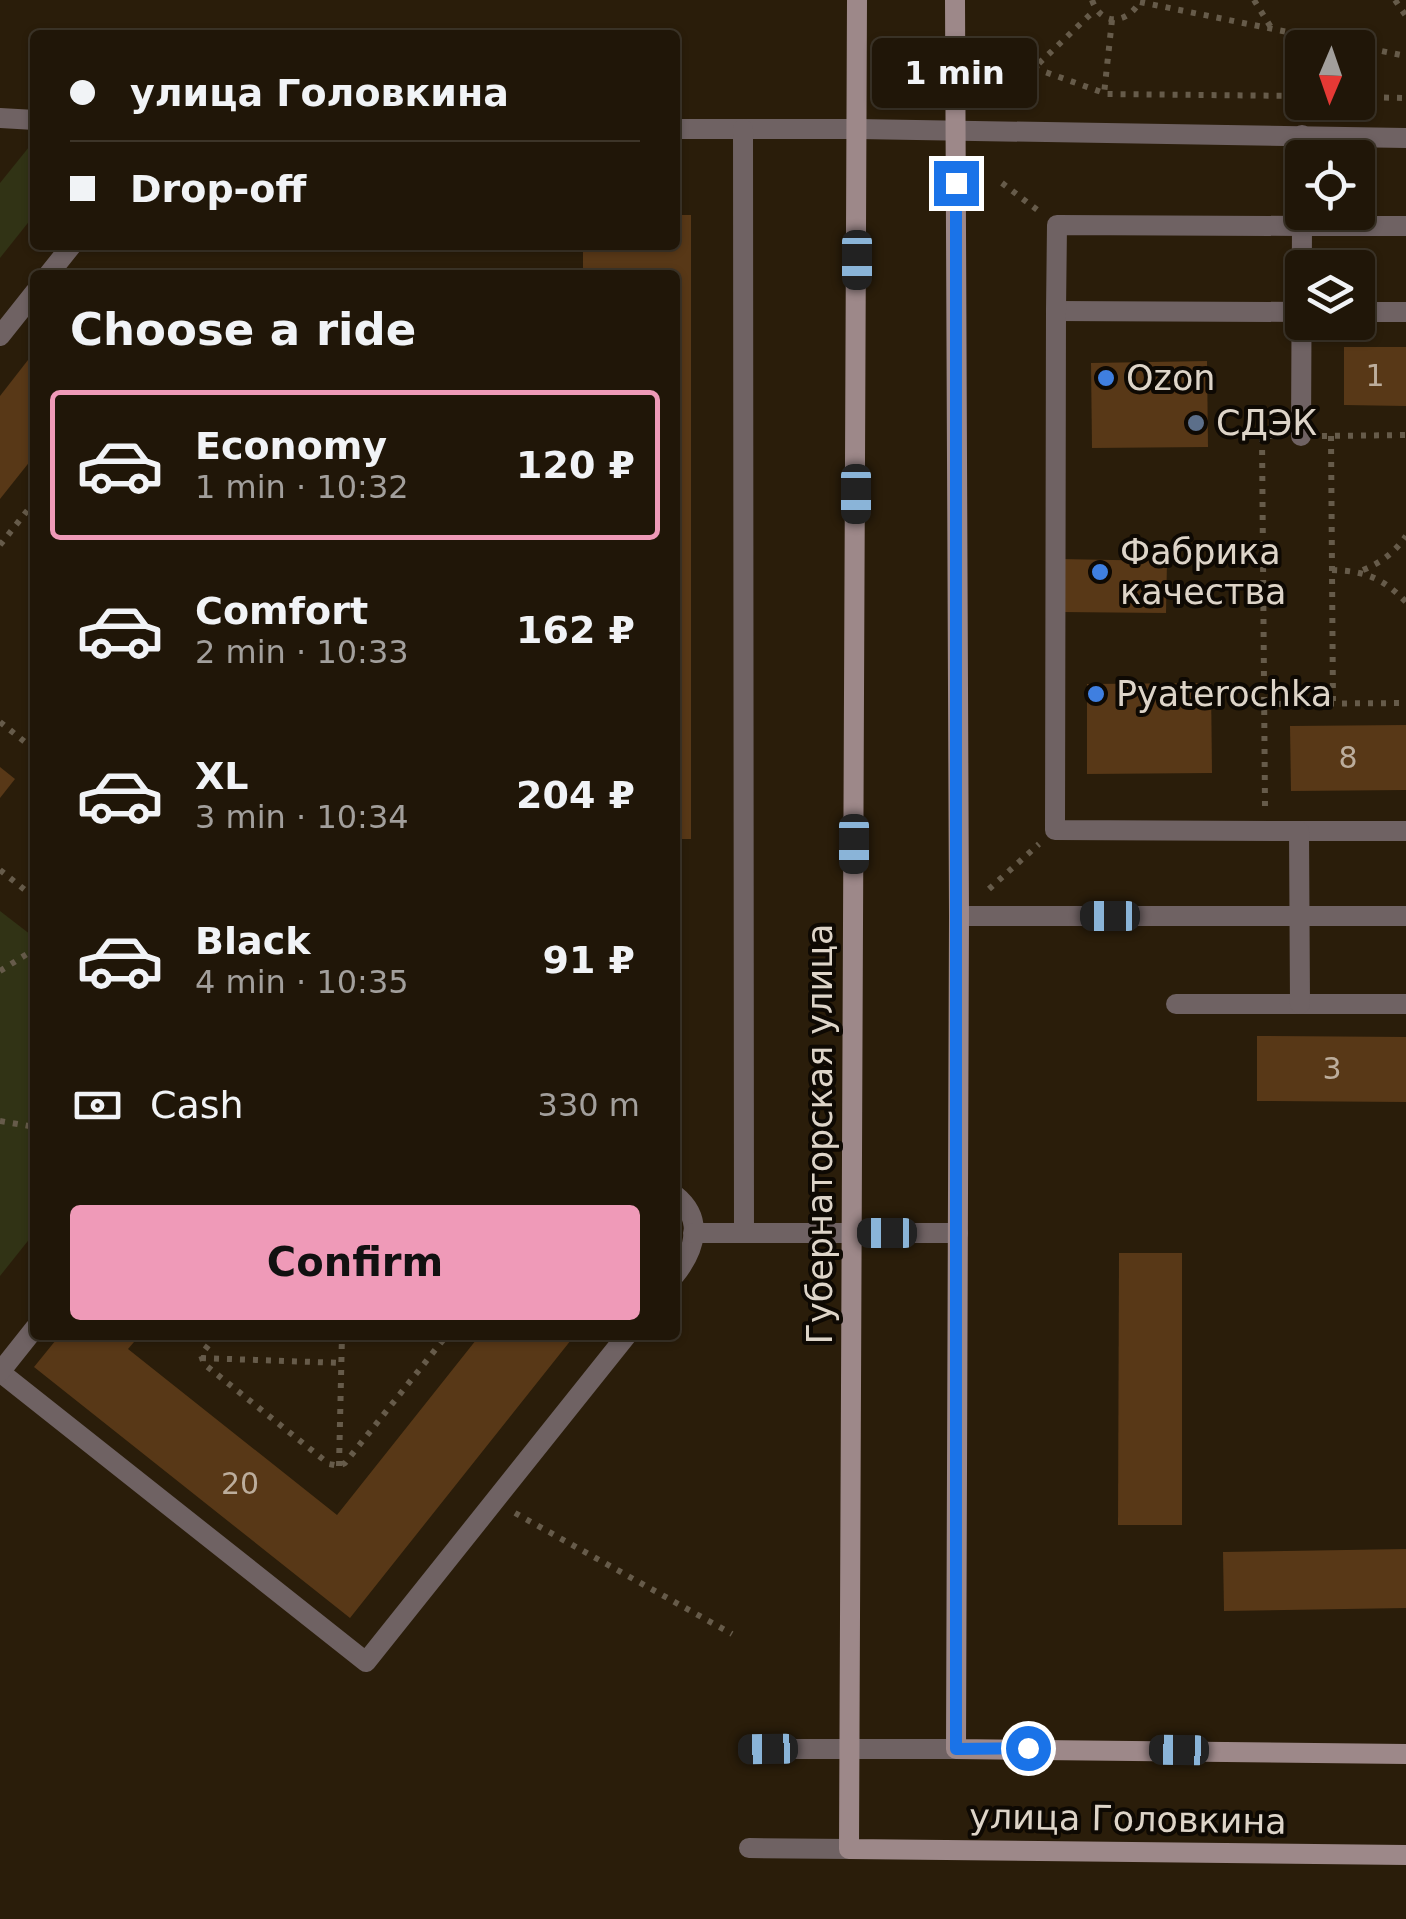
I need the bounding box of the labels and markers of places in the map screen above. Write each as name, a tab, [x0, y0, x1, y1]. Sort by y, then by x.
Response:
place label: Ozon	[1126, 358, 1216, 398]
marker: Ozon	[1095, 367, 1117, 389]
place label: СДЭК	[1216, 403, 1317, 443]
marker: СДЭК	[1185, 412, 1207, 434]
place label: Фабрика качества	[1120, 532, 1287, 612]
marker: Фабрика качества	[1089, 561, 1111, 583]
place label: Pyaterochka	[1116, 674, 1332, 714]
marker: Pyaterochka	[1085, 683, 1107, 705]

